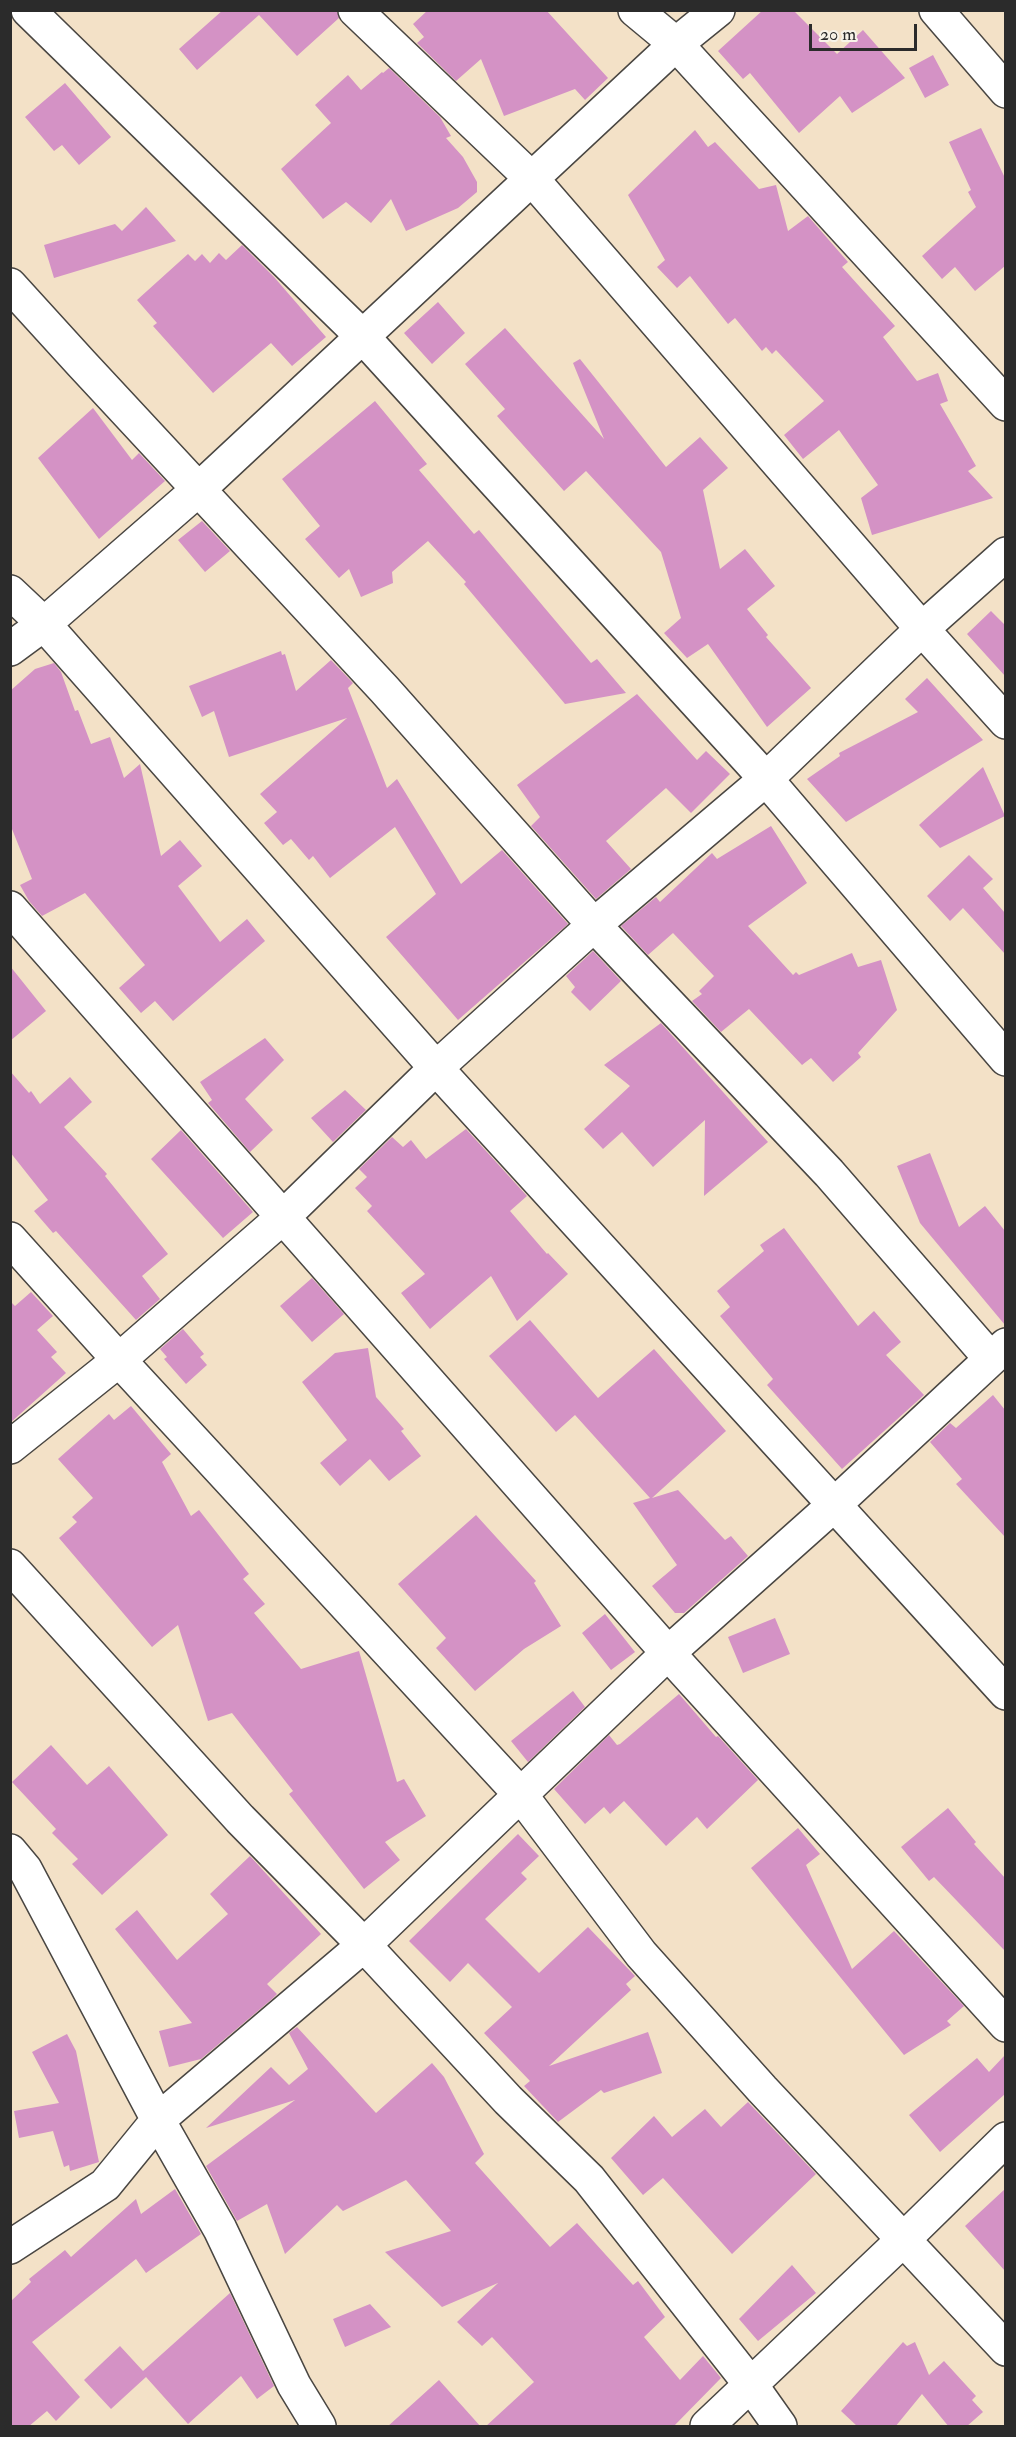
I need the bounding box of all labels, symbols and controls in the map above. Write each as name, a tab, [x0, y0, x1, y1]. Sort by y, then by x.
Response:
scale bar	[812, 12, 920, 50]
text: 20 m	[820, 23, 856, 46]

